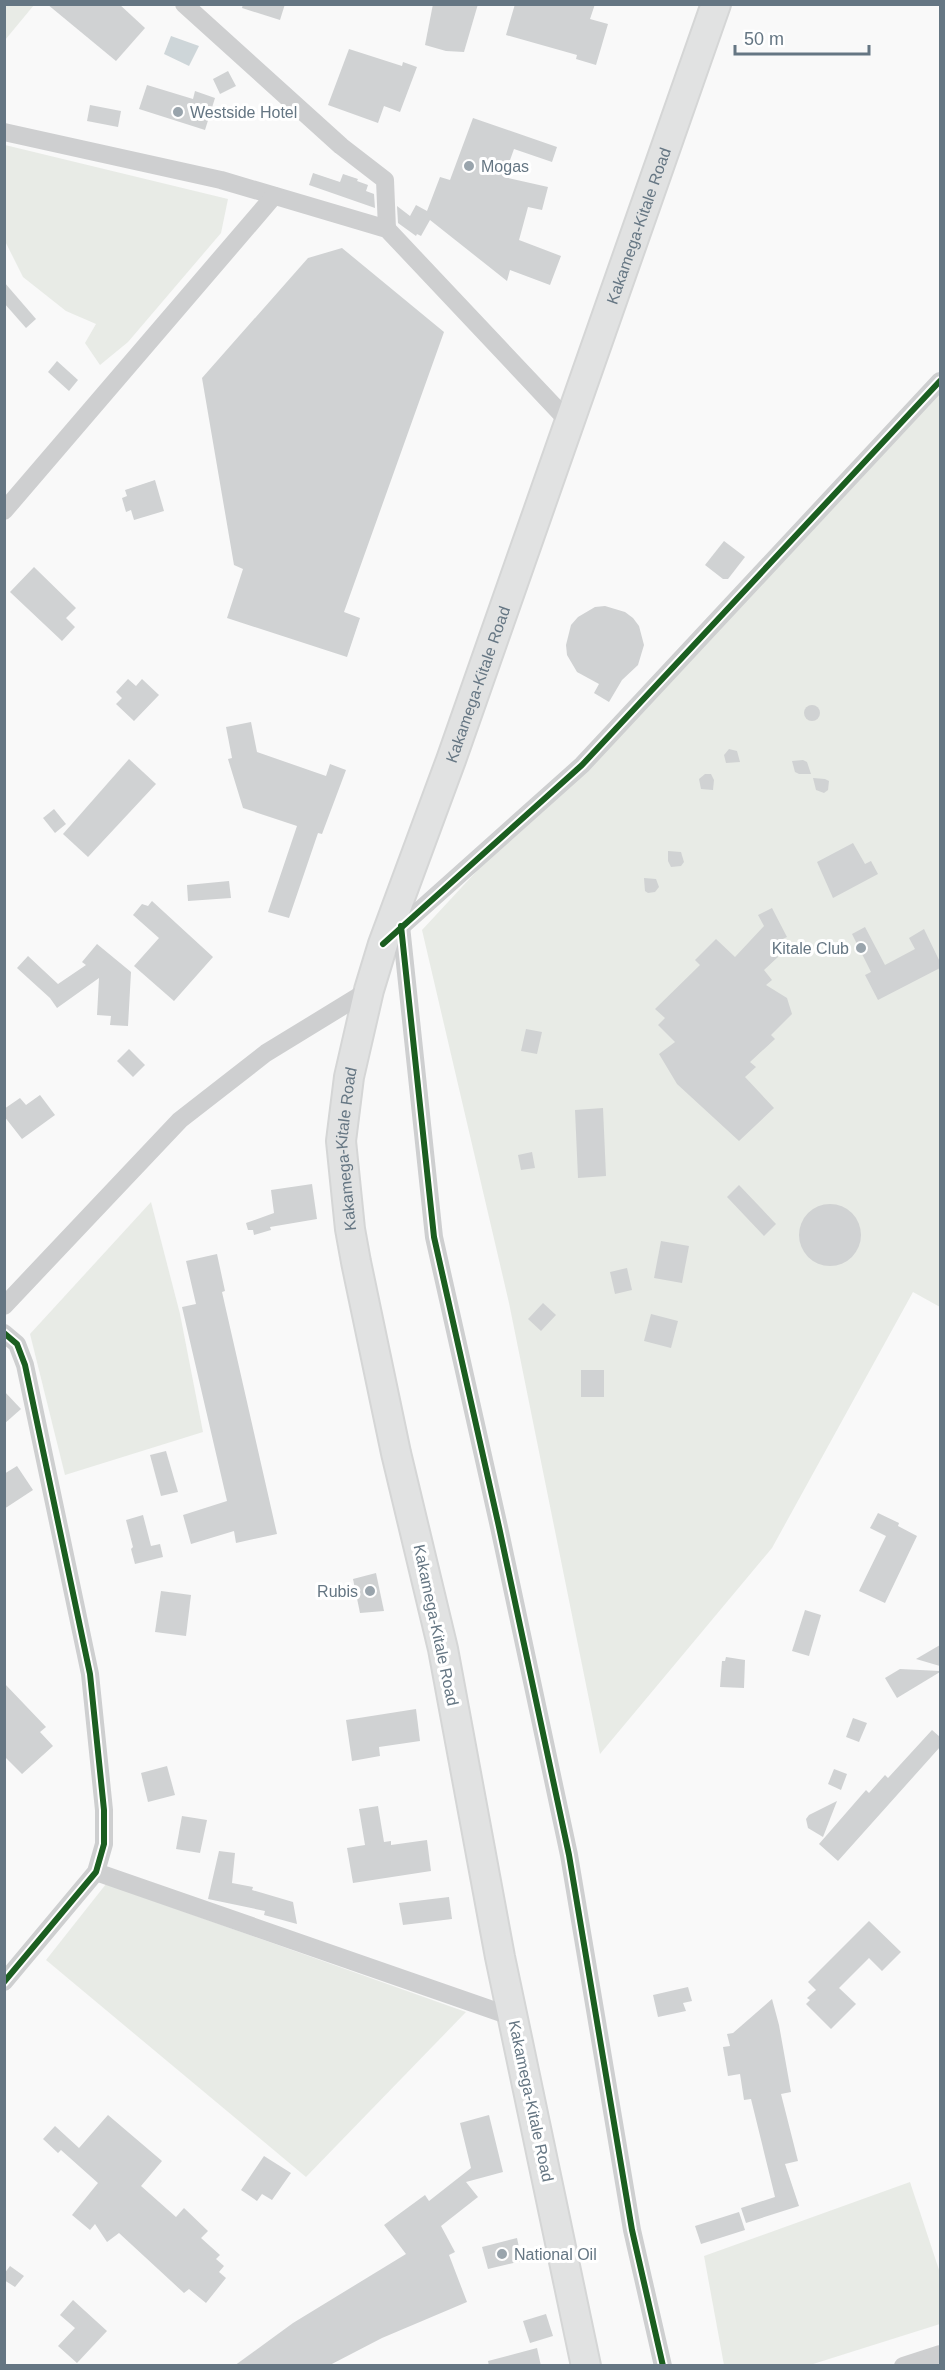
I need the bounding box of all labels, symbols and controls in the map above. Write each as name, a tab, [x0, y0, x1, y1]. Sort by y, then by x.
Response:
scale bar	[735, 18, 868, 56]
text: 50 m	[744, 29, 784, 49]
place label: Westside Hotel	[190, 104, 297, 121]
marker: Westside Hotel	[171, 105, 185, 119]
street label: Kakamega-Kitale Road	[603, 145, 674, 306]
place label: Mogas	[481, 158, 529, 175]
marker: Mogas	[462, 159, 476, 173]
street label: Kakamega-Kitale Road	[442, 604, 513, 765]
place label: Kitale Club	[772, 940, 849, 957]
marker: Kitale Club	[854, 941, 868, 955]
street label: Kakamega-Kitale Road	[332, 1065, 360, 1232]
street label: Kakamega-Kitale Road	[411, 1543, 461, 1707]
place label: Rubis	[317, 1583, 358, 1600]
marker: Rubis	[363, 1584, 377, 1598]
street label: Kakamega-Kitale Road	[506, 2019, 556, 2183]
place label: National Oil	[514, 2246, 597, 2263]
marker: National Oil	[495, 2247, 509, 2261]

